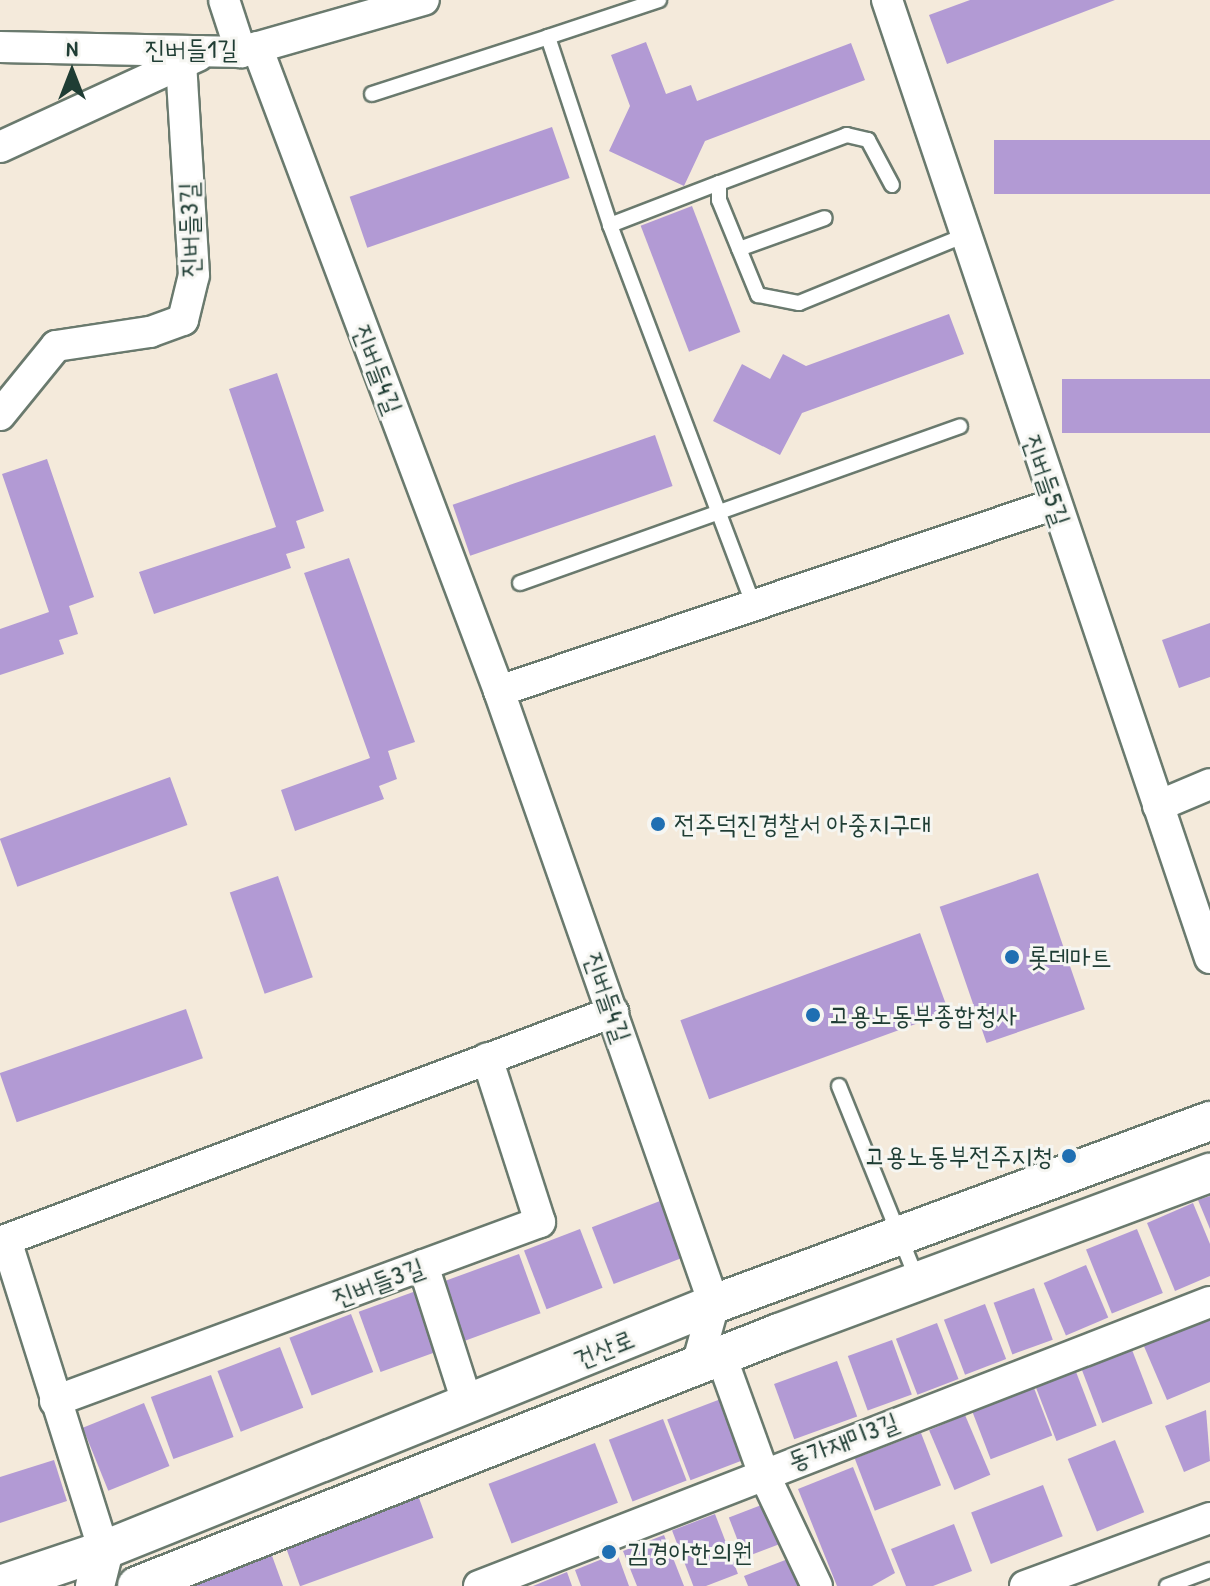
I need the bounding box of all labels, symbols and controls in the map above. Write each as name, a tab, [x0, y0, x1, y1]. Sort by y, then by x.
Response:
north arrow	[32, 32, 112, 112]
text: N	[66, 33, 78, 63]
street label: 진버들1길	[144, 33, 238, 65]
street label: 진버들3길	[173, 182, 205, 278]
street label: 진버들4길	[347, 320, 409, 418]
street label: 진버들5길	[1017, 430, 1077, 530]
place label: 전주덕진경찰서 아중지구대	[674, 808, 931, 840]
marker: 전주덕진경찰서 아중지구대	[649, 815, 667, 833]
place label: 롯데마트	[1028, 941, 1112, 973]
street label: 진버들4길	[578, 948, 638, 1046]
marker: 롯데마트	[1003, 948, 1021, 966]
place label: 고용노동부종합청사	[829, 999, 1017, 1031]
marker: 고용노동부종합청사	[804, 1006, 822, 1024]
place label: 고용노동부전주지청	[865, 1140, 1053, 1172]
marker: 고용노동부전주지청	[1060, 1147, 1078, 1165]
street label: 진버들3길	[328, 1251, 428, 1313]
street label: 건산로	[569, 1323, 639, 1375]
street label: 동가재미3길	[783, 1406, 903, 1476]
place label: 김경아한의원	[627, 1536, 753, 1568]
marker: 김경아한의원	[598, 1541, 620, 1563]

